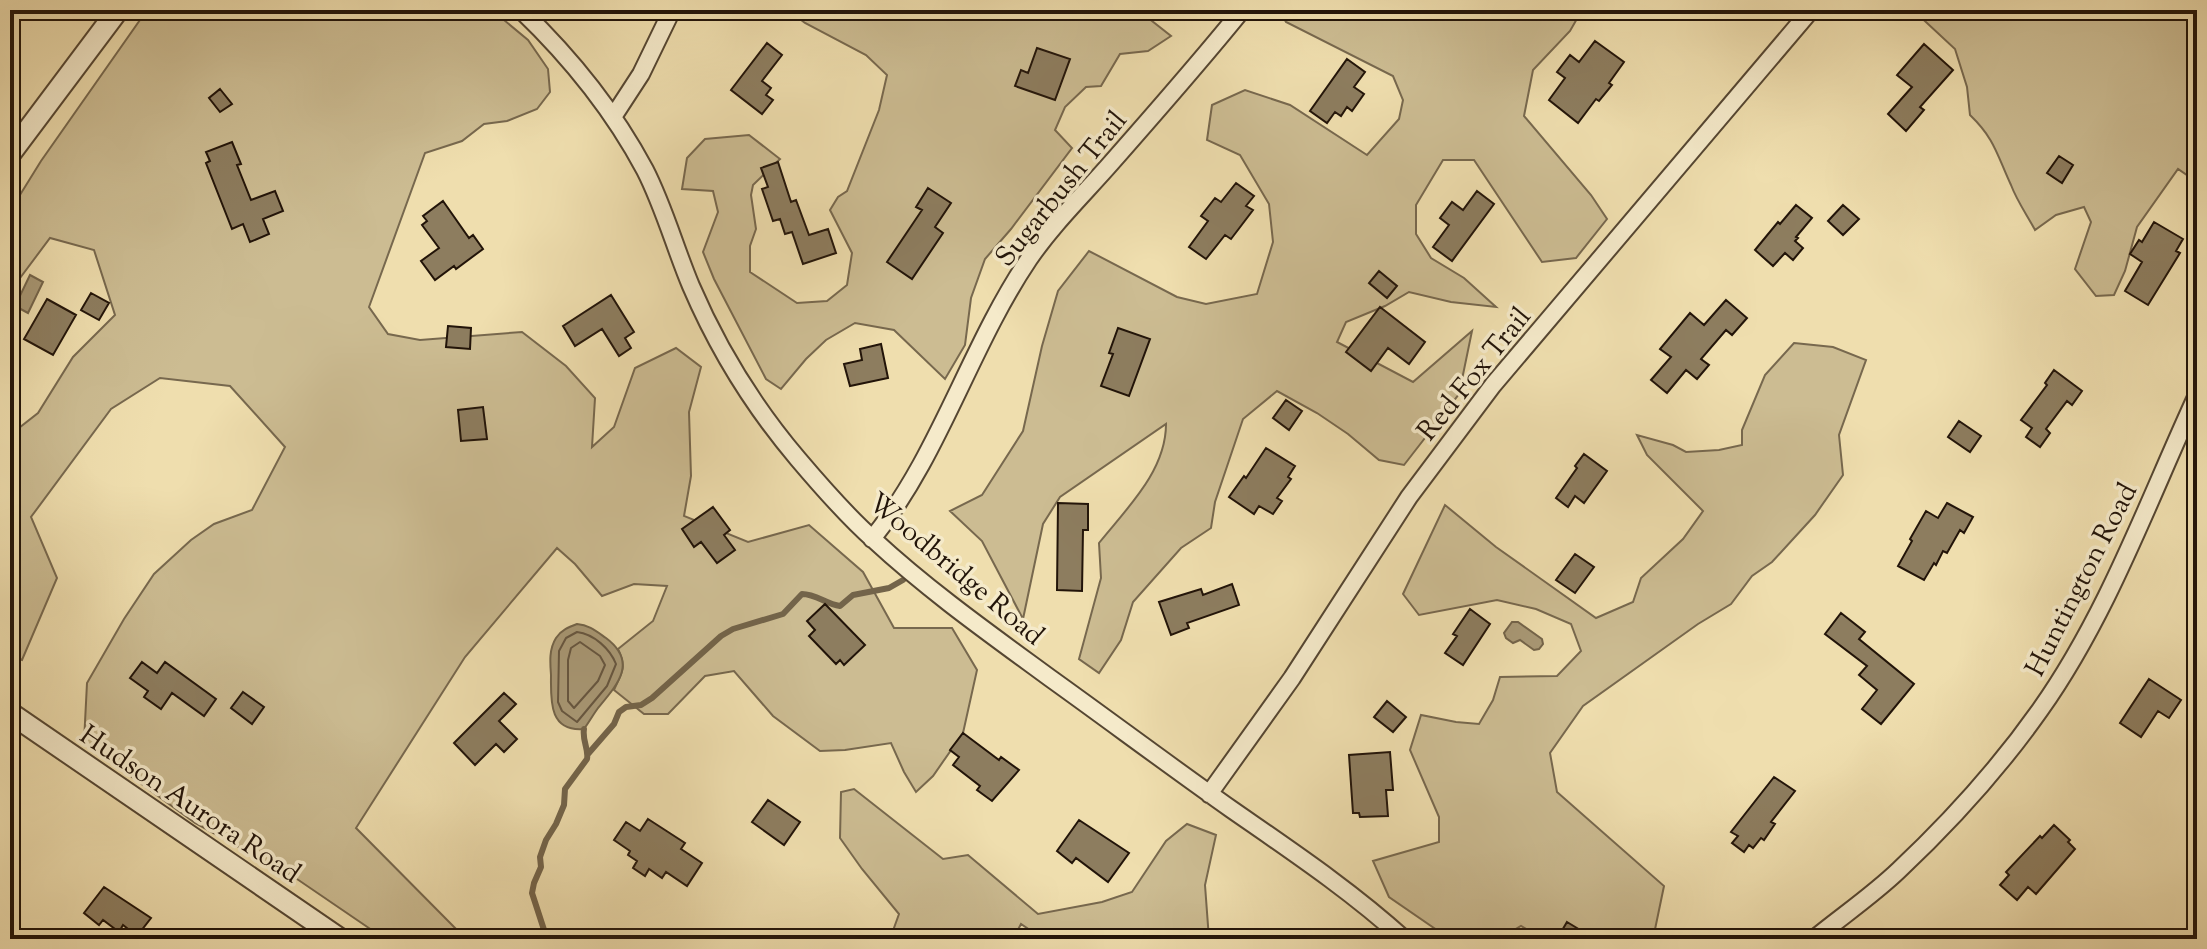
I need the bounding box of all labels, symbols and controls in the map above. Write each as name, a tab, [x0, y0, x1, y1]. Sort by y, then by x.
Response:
street label: Sugarbush Trail	[987, 103, 1138, 276]
street label: Red Fox Trail	[1409, 299, 1542, 450]
street label: Huntington Road	[2017, 477, 2149, 684]
street label: Woodbridge Road	[858, 484, 1052, 656]
street label: Hudson Aurora Road	[71, 716, 308, 895]

